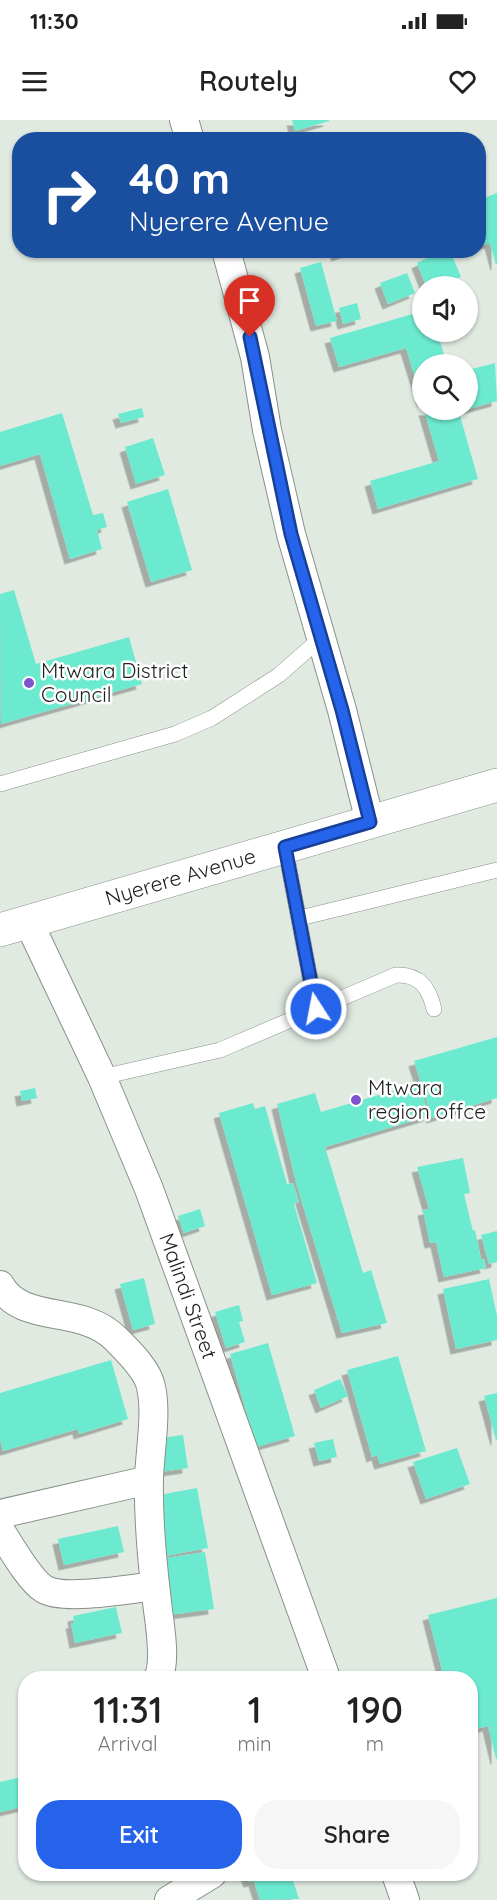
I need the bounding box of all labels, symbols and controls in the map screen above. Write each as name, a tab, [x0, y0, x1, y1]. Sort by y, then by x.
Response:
text: 11:30	[30, 7, 78, 35]
text: Routely	[199, 64, 298, 98]
icon: menu	[18, 65, 51, 98]
icon: heart	[446, 65, 479, 98]
text: 40 m	[129, 152, 230, 205]
icon: right	[30, 156, 108, 234]
text: Nyerere Avenue	[129, 204, 329, 238]
pin	[224, 275, 275, 337]
map controls	[412, 276, 478, 420]
button: sound	[412, 276, 478, 342]
icon: arrive	[233, 284, 266, 317]
button: search	[412, 354, 478, 420]
place label: Mtwara District Council	[41, 657, 188, 707]
marker: Mtwara District Council	[22, 676, 36, 690]
street label: Nyerere Avenue	[102, 842, 259, 911]
position arrow	[284, 977, 348, 1041]
place label: Mtwara region offce	[368, 1074, 486, 1124]
marker: Mtwara region offce	[349, 1093, 363, 1107]
street label: Malindi Street	[154, 1229, 223, 1362]
text: 11:31	[93, 1687, 162, 1732]
text: 1	[248, 1687, 262, 1732]
text: 190	[347, 1687, 403, 1732]
text: Arrival	[98, 1731, 158, 1756]
text: min	[238, 1731, 272, 1756]
text: m	[366, 1731, 384, 1756]
button: Exit	[36, 1800, 242, 1869]
button: Share	[254, 1800, 460, 1869]

